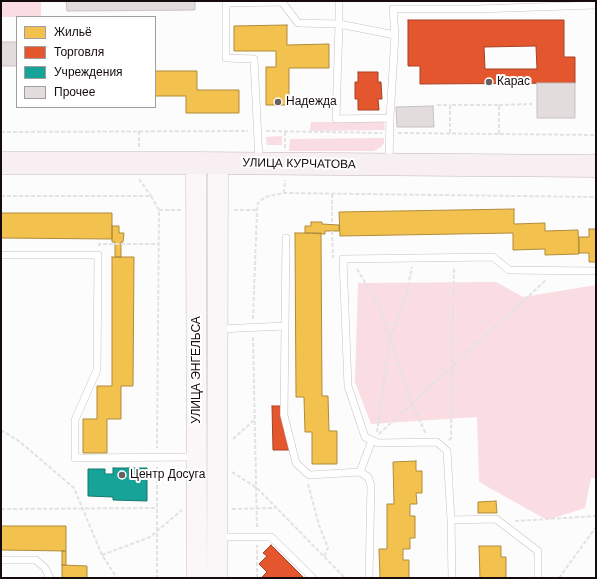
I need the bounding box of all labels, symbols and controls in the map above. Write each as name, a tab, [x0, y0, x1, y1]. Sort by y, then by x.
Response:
legend	[16, 16, 156, 108]
text: Жильё	[54, 25, 92, 39]
text: Торговля	[54, 45, 104, 59]
text: Учреждения	[54, 65, 123, 79]
place label: Карас	[497, 75, 530, 89]
marker: Карас	[484, 77, 494, 87]
text: Прочее	[54, 85, 95, 99]
place label: Надежда	[286, 95, 337, 109]
marker: Надежда	[273, 97, 283, 107]
street label: УЛИЦА КУРЧАТОВА	[242, 156, 356, 172]
street label: УЛИЦА ЭНГЕЛЬСА	[190, 316, 204, 424]
place label: Центр Досуга	[130, 468, 205, 482]
marker: Центр Досуга	[117, 470, 127, 480]

